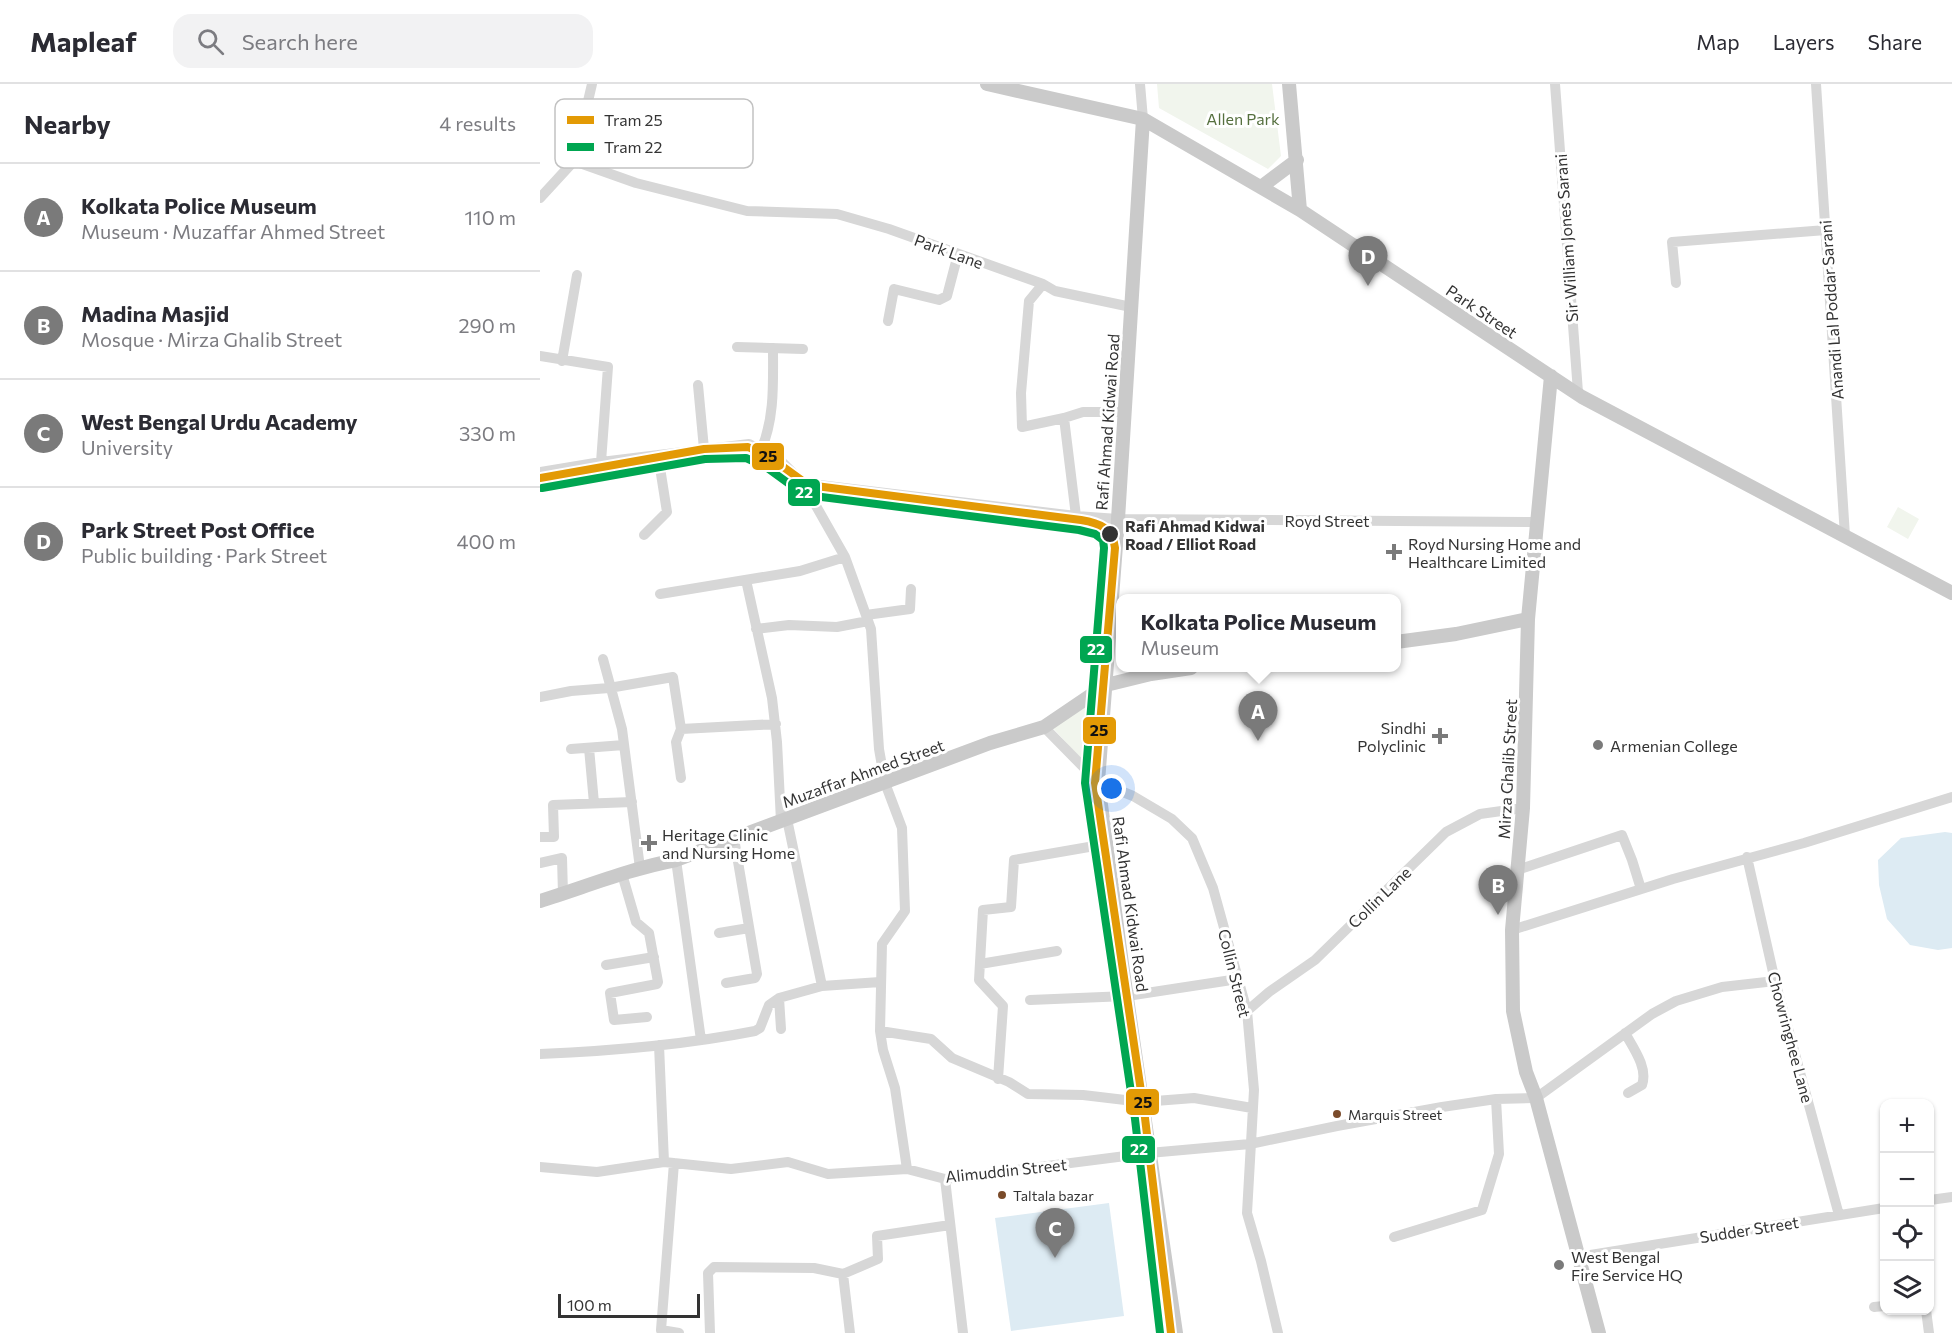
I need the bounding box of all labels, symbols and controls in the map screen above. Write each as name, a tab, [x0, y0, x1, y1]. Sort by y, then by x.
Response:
search box	[173, 14, 593, 68]
text: Mapleaf	[30, 24, 137, 58]
icon: search	[194, 25, 227, 58]
text: Search here	[242, 28, 358, 55]
text: Map	[1696, 29, 1740, 54]
text: Layers	[1773, 29, 1835, 54]
text: Share	[1868, 29, 1922, 54]
legend	[555, 99, 753, 168]
text: Nearby	[24, 108, 111, 139]
park label: Allen Park	[1206, 109, 1280, 128]
text: Tram 25	[604, 110, 663, 129]
text: 4 results	[439, 111, 516, 135]
text: Tram 22	[604, 137, 662, 156]
street label: Sir William Jones Sarani	[1551, 153, 1581, 323]
text: Kolkata Police Museum	[81, 192, 317, 219]
text: A	[36, 205, 51, 229]
text: 110 m	[465, 205, 516, 229]
text: Museum · Muzaffar Ahmed Street	[81, 219, 385, 243]
street label: Anandi Lal Poddar Sarani	[1815, 220, 1847, 400]
street label: Park Lane	[912, 230, 986, 272]
pin: D	[1348, 236, 1388, 286]
street label: Park Street	[1443, 280, 1522, 342]
text: Madina Masjid	[81, 300, 229, 327]
text: B	[37, 313, 50, 337]
text: 290 m	[458, 313, 516, 337]
text: Mosque · Mirza Ghalib Street	[81, 327, 342, 351]
street label: Rafi Ahmad Kidwai Road	[1091, 333, 1123, 511]
text: West Bengal Urdu Academy	[81, 408, 358, 435]
text: C	[37, 421, 50, 445]
text: 330 m	[459, 421, 516, 445]
text: University	[81, 435, 173, 459]
line badge: 25	[751, 442, 785, 471]
text: 25	[759, 446, 777, 465]
line badge: 22	[787, 478, 821, 507]
text: 22	[795, 482, 813, 501]
street label: Royd Street	[1284, 511, 1370, 530]
text: Park Street Post Office	[81, 516, 315, 543]
place label: Rafi Ahmad Kidwai Road / Elliot Road	[1125, 516, 1265, 553]
marker: Rafi Ahmad Kidwai Road / Elliot Road	[1100, 524, 1120, 544]
text: D	[36, 529, 51, 553]
text: 400 m	[457, 529, 516, 553]
place label: Royd Nursing Home and Healthcare Limited	[1408, 534, 1581, 571]
text: Public building · Park Street	[81, 543, 327, 567]
marker: Royd Nursing Home and Healthcare Limited	[1385, 543, 1403, 561]
popup	[1116, 594, 1401, 672]
text: Kolkata Police Museum	[1141, 608, 1376, 635]
line badge: 22	[1079, 635, 1113, 664]
text: Museum	[1141, 635, 1219, 659]
text: 22	[1087, 639, 1105, 658]
pin: A	[1238, 692, 1278, 741]
street label: Mirza Ghalib Street	[1494, 698, 1520, 840]
line badge: 25	[1082, 716, 1117, 745]
place label: Sindhi Polyclinic	[1357, 718, 1426, 755]
text: 25	[1090, 720, 1108, 739]
marker: Sindhi Polyclinic	[1431, 727, 1449, 745]
street label: Muzaffar Ahmed Street	[780, 735, 947, 811]
place label: Armenian College	[1610, 736, 1738, 755]
marker: Armenian College	[1591, 738, 1605, 752]
your location	[1097, 774, 1126, 803]
street label: Rafi Ahmad Kidwai Road	[1109, 815, 1153, 993]
place label: Heritage Clinic and Nursing Home	[662, 825, 795, 862]
marker: Heritage Clinic and Nursing Home	[640, 834, 658, 852]
street label: Collin Lane	[1344, 862, 1414, 932]
pin: B	[1478, 866, 1518, 915]
street label: Collin Street	[1215, 927, 1255, 1019]
street label: Chowringhee Lane	[1764, 969, 1818, 1105]
line badge: 25	[1125, 1088, 1160, 1116]
text: 25	[1134, 1092, 1152, 1111]
map controls	[1880, 1099, 1934, 1315]
button: +	[1880, 1099, 1934, 1153]
place label: Marquis Street	[1348, 1106, 1442, 1123]
marker: Marquis Street	[1331, 1108, 1343, 1120]
line badge: 22	[1121, 1135, 1156, 1164]
text: 22	[1130, 1139, 1148, 1158]
button: −	[1880, 1153, 1934, 1207]
street label: Alimuddin Street	[944, 1154, 1068, 1186]
place label: Taltala bazar	[1013, 1187, 1094, 1204]
marker: Taltala bazar	[996, 1189, 1008, 1201]
button: locate	[1880, 1207, 1934, 1261]
pin: C	[1036, 1208, 1074, 1258]
street label: Sudder Street	[1698, 1212, 1800, 1246]
place label: West Bengal Fire Service HQ	[1571, 1247, 1683, 1284]
marker: West Bengal Fire Service HQ	[1552, 1258, 1566, 1272]
button: layers	[1880, 1261, 1934, 1315]
scale bar	[558, 1291, 700, 1318]
text: 100 m	[567, 1295, 612, 1314]

